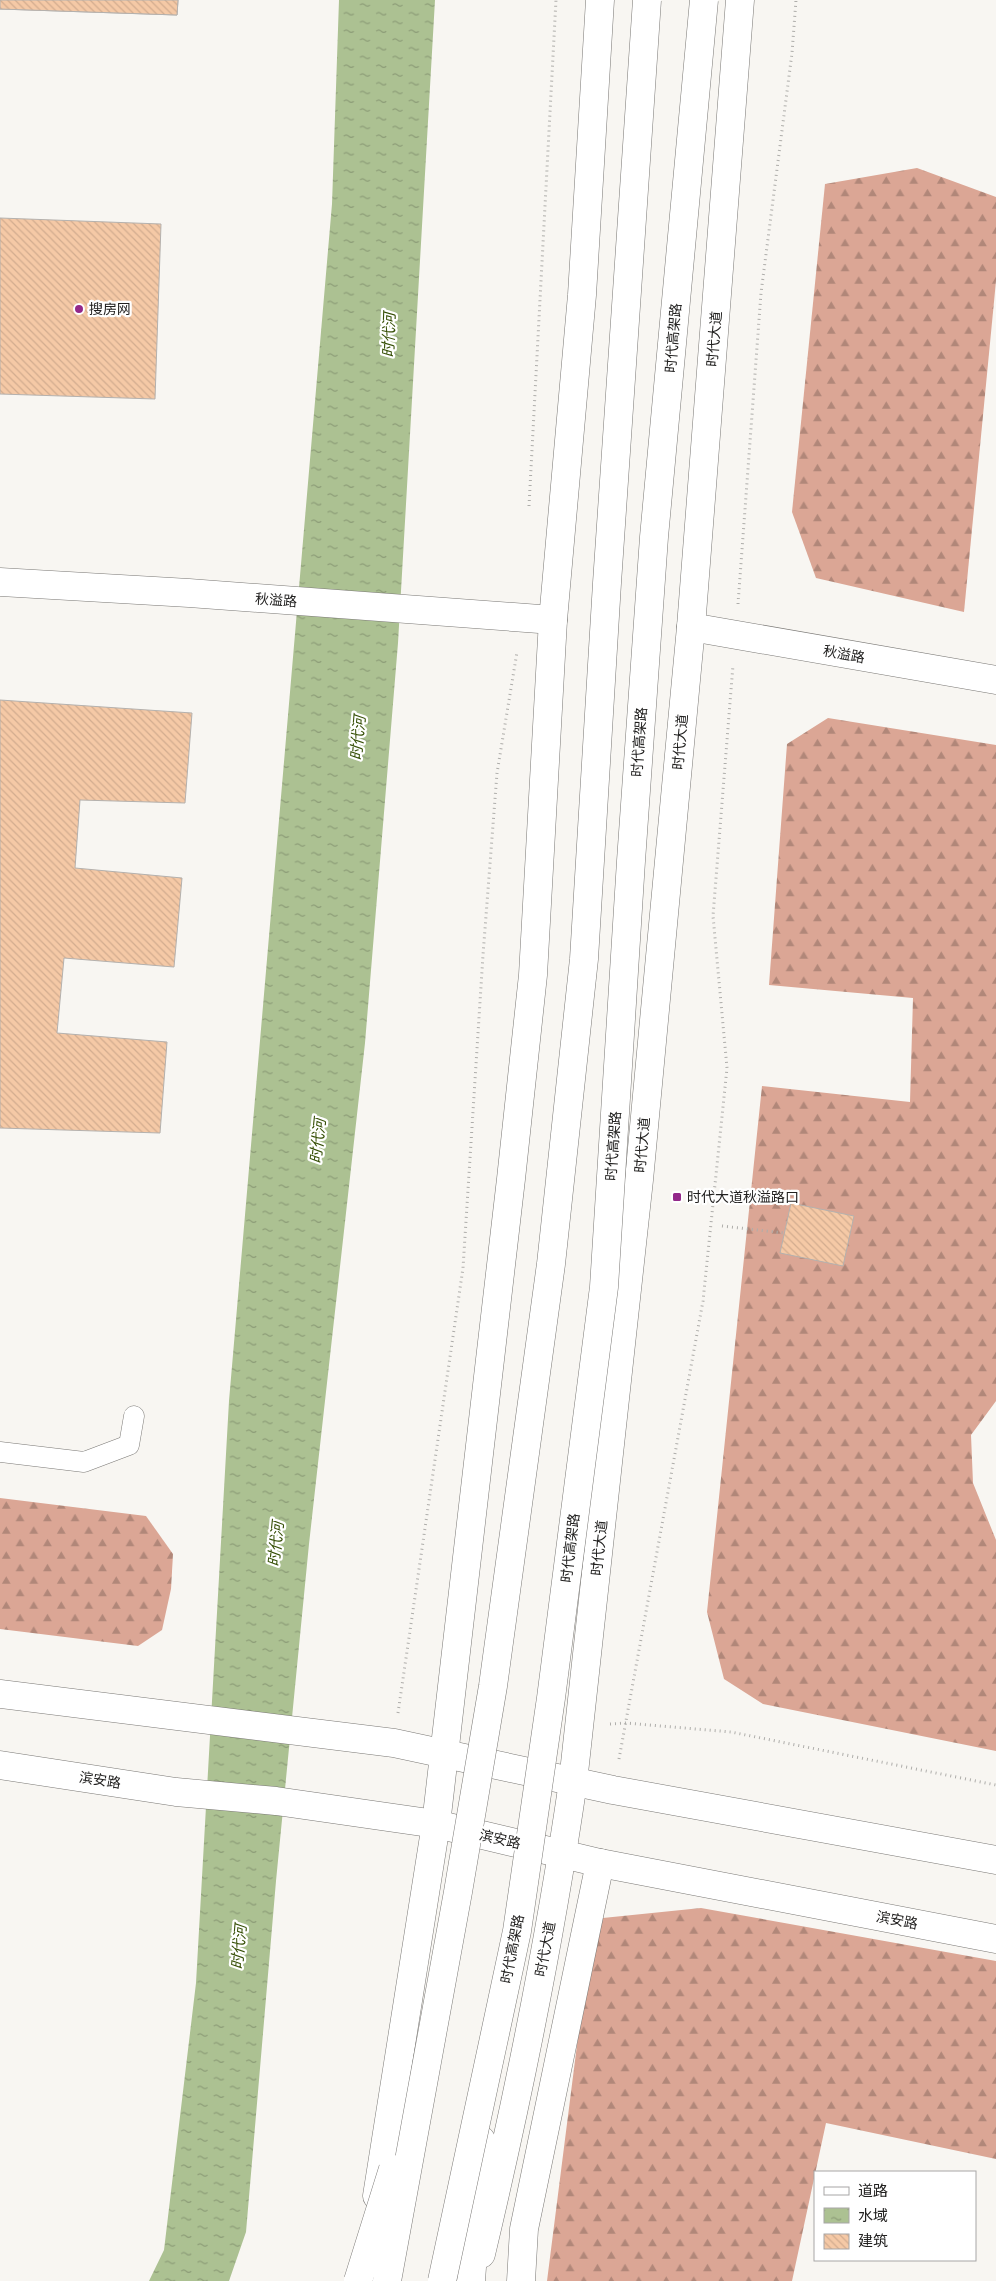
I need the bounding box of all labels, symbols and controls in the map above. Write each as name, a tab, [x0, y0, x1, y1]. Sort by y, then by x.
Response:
place label: 搜房网	[89, 300, 131, 318]
street label: 时代高架路	[661, 302, 685, 374]
marker: 搜房网	[73, 303, 85, 315]
water label: 时代河	[378, 309, 399, 358]
street label: 时代大道	[703, 310, 725, 368]
street label: 秋溢路	[254, 590, 298, 610]
street label: 秋溢路	[822, 641, 866, 667]
street label: 时代高架路	[628, 706, 650, 778]
water label: 时代河	[346, 712, 369, 761]
street label: 时代大道	[669, 713, 691, 771]
street label: 时代高架路	[602, 1110, 624, 1182]
water label: 时代河	[306, 1115, 330, 1164]
street label: 时代大道	[631, 1116, 653, 1174]
place label: 时代大道秋溢路口	[687, 1188, 799, 1206]
marker: 时代大道秋溢路口	[671, 1191, 683, 1203]
street label: 时代高架路	[557, 1512, 583, 1584]
water label: 时代河	[264, 1518, 288, 1567]
street label: 时代大道	[587, 1519, 611, 1577]
street label: 滨安路	[78, 1768, 122, 1792]
street label: 滨安路	[478, 1826, 522, 1852]
street label: 滨安路	[875, 1907, 919, 1933]
street label: 时代高架路	[496, 1913, 528, 1985]
street label: 时代大道	[531, 1920, 559, 1978]
water label: 时代河	[227, 1921, 250, 1970]
legend	[814, 2171, 976, 2261]
text: 道路	[858, 2181, 888, 2200]
text: 水域	[858, 2206, 888, 2225]
text: 建筑	[858, 2231, 888, 2250]

